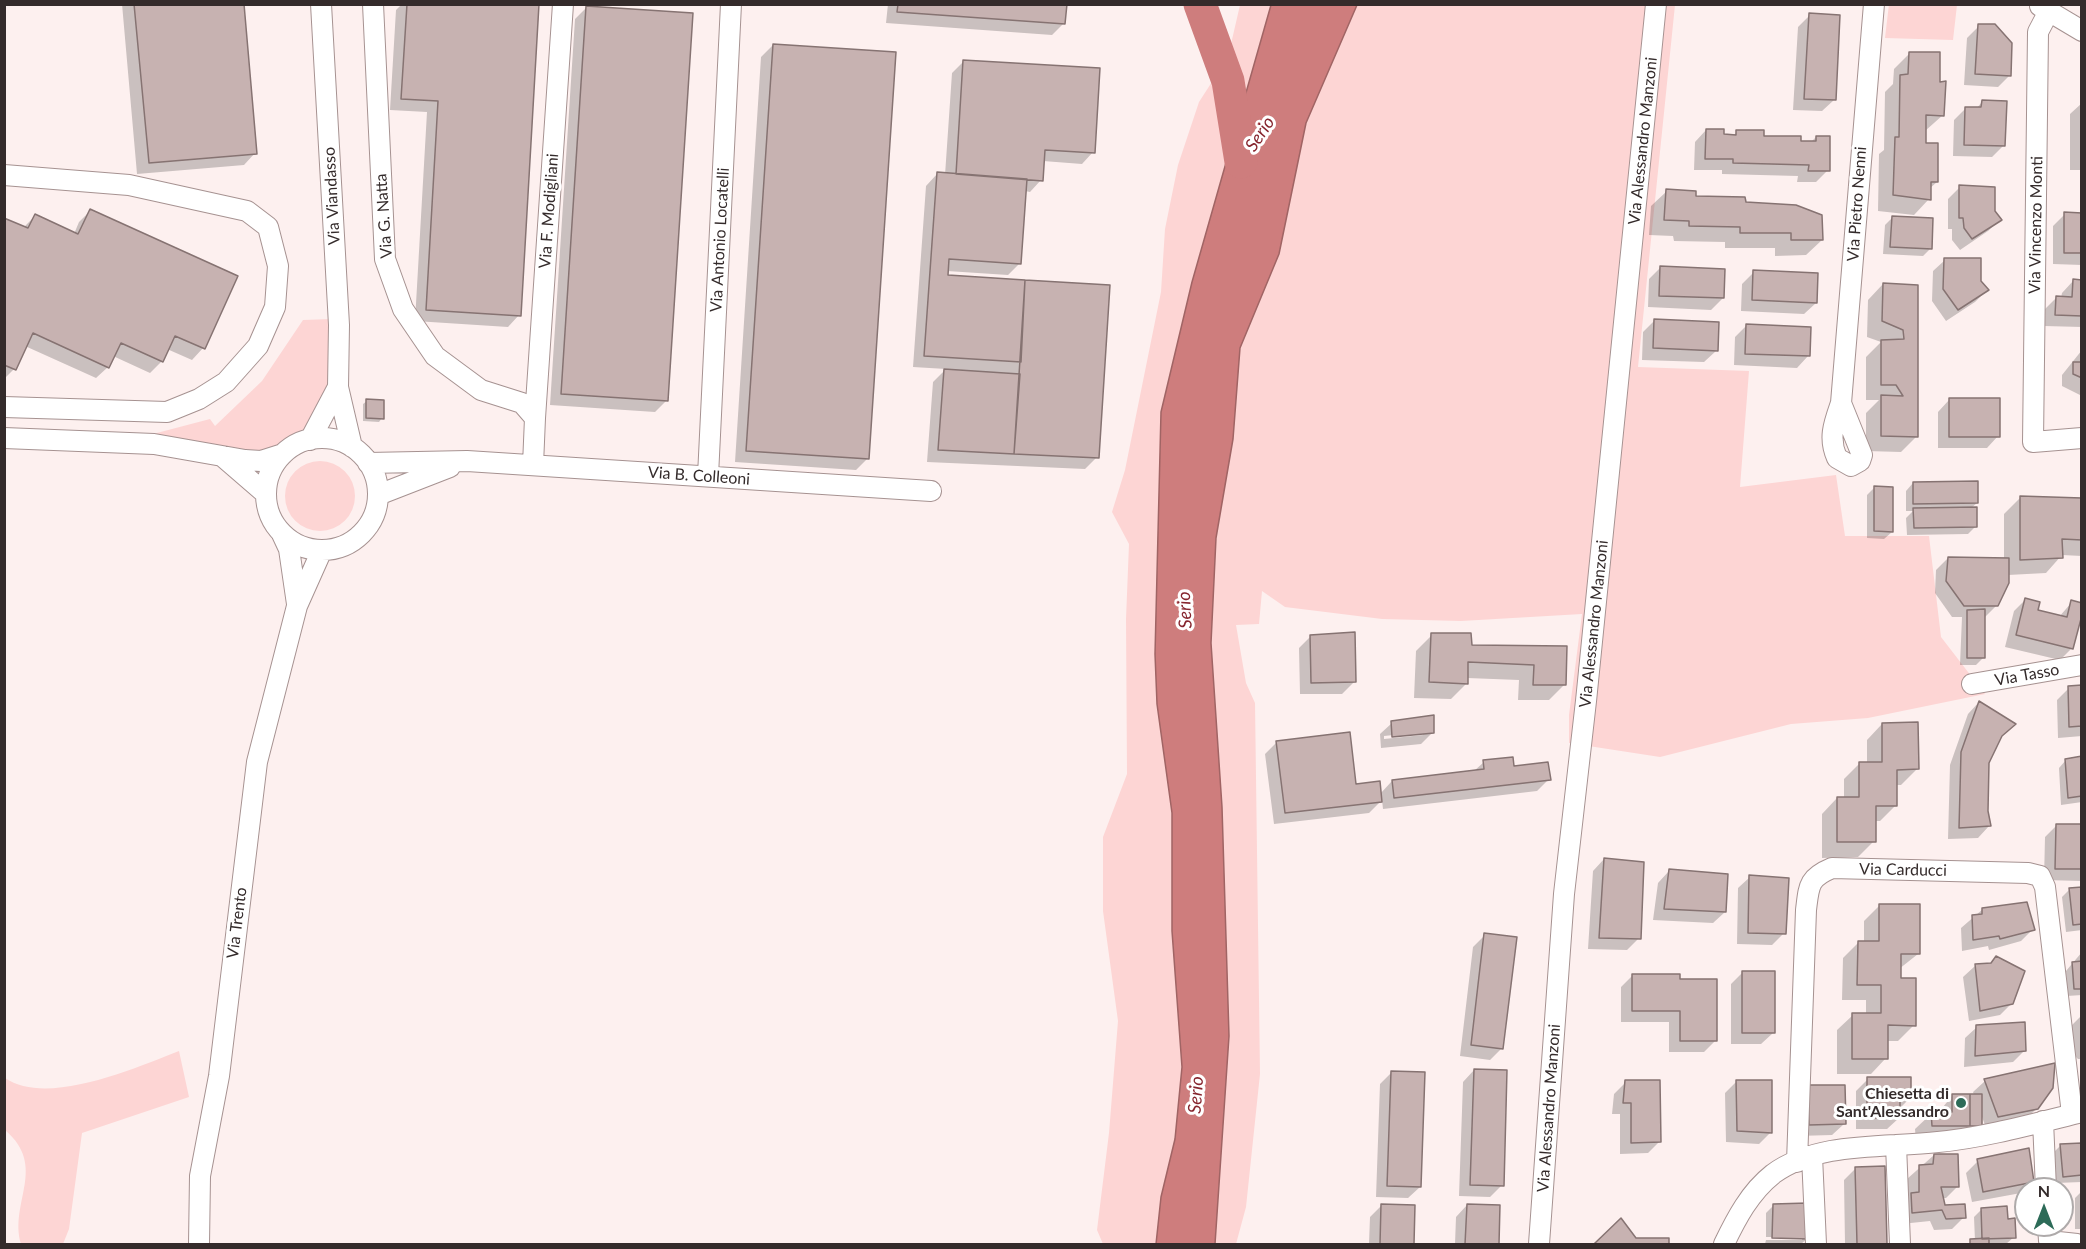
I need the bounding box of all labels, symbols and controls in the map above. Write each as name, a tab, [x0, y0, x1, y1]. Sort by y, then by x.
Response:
street label: Via Alessandro Manzoni	[1625, 56, 1661, 226]
water label: Serio	[1241, 112, 1279, 156]
street label: Via Pietro Nenni	[1843, 146, 1871, 262]
street label: Via Viandasso	[320, 147, 344, 245]
street label: Via F. Modigliani	[535, 153, 563, 269]
street label: Via Vincenzo Monti	[2025, 156, 2047, 294]
street label: Via Antonio Locatelli	[707, 167, 733, 313]
street label: Via G. Natta	[371, 173, 397, 259]
street label: Via B. Colleoni	[647, 463, 751, 489]
street label: Via Alessandro Manzoni	[1576, 539, 1612, 709]
water label: Serio	[1173, 591, 1197, 629]
street label: Via Tasso	[1993, 660, 2061, 690]
street label: Via Carducci	[1859, 860, 1947, 880]
street label: Via Trento	[223, 886, 251, 960]
street label: Via Alessandro Manzoni	[1534, 1023, 1564, 1193]
water label: Serio	[1184, 1076, 1208, 1114]
place label: Chiesetta di Sant'Alessandro	[1836, 1084, 1949, 1122]
marker: Chiesetta di Sant'Alessandro	[1954, 1096, 1968, 1110]
north arrow	[2014, 1177, 2074, 1237]
text: N	[2038, 1181, 2050, 1200]

